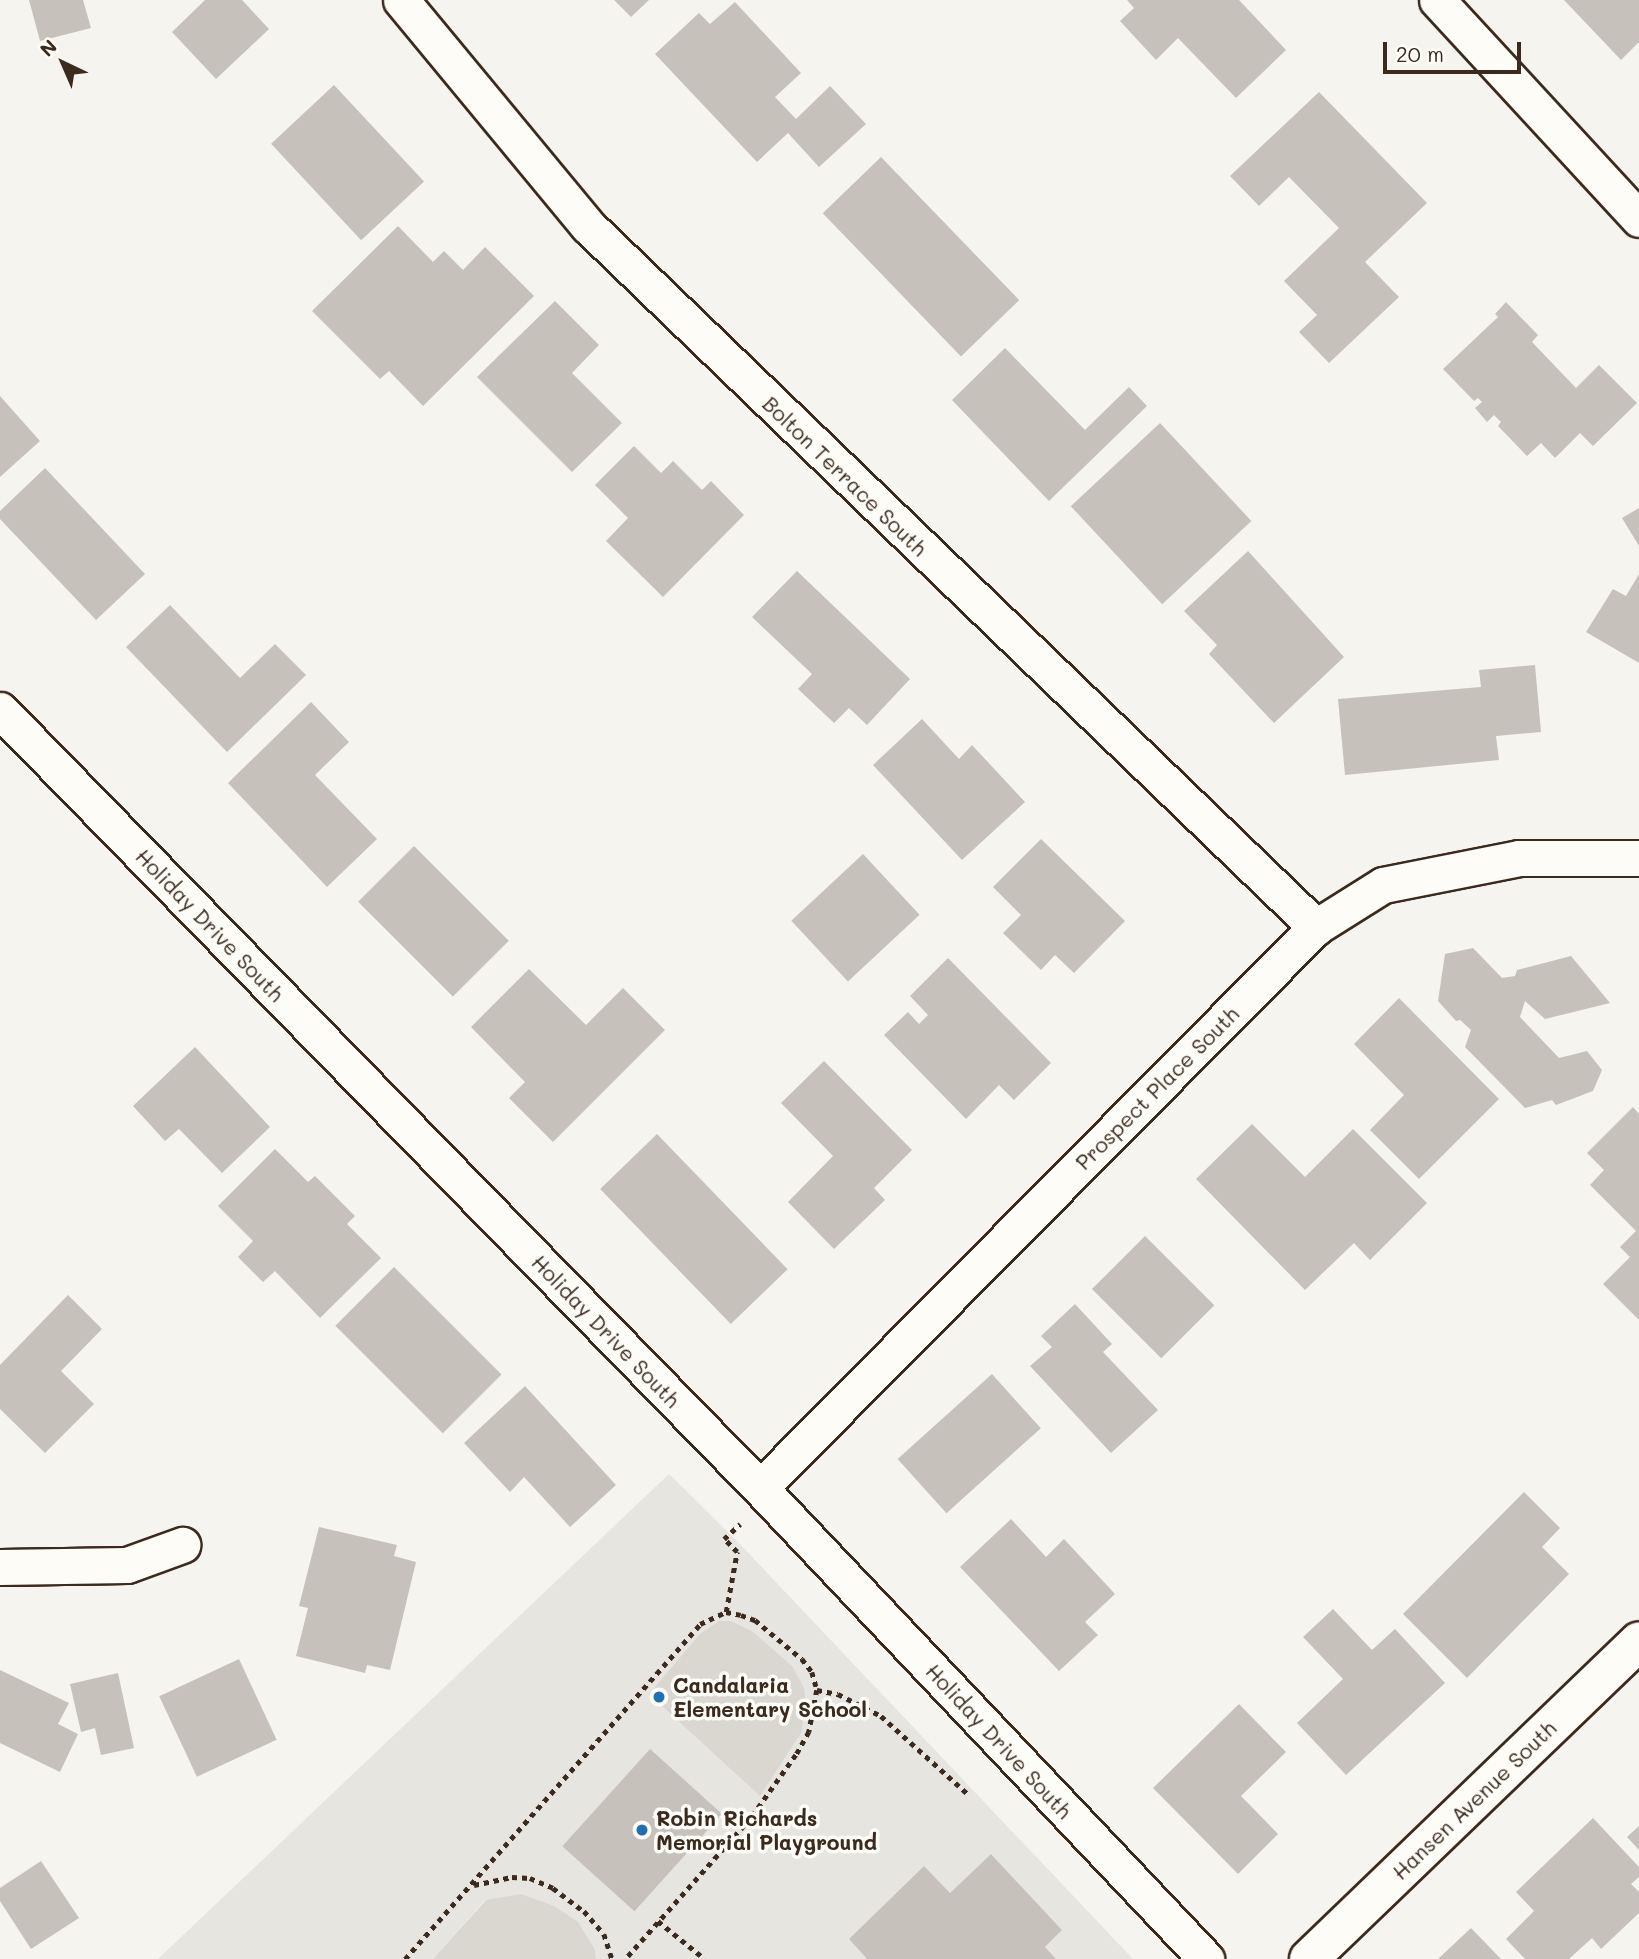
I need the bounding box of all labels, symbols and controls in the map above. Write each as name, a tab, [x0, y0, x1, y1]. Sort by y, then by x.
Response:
north arrow	[28, 28, 98, 98]
scale bar	[1387, 28, 1525, 72]
text: N	[34, 34, 62, 62]
text: 20 m	[1396, 40, 1444, 67]
street label: Bolton Terrace South	[758, 391, 932, 561]
street label: Holiday Drive South	[131, 843, 289, 1007]
street label: Prospect Place South	[1070, 1001, 1244, 1175]
street label: Holiday Drive South	[527, 1249, 685, 1413]
street label: Holiday Drive South	[921, 1658, 1077, 1824]
place label: Candalaria Elementary School	[673, 1672, 867, 1722]
marker: Candalaria Elementary School	[651, 1689, 667, 1705]
street label: Hansen Avenue South	[1387, 1715, 1561, 1885]
place label: Robin Richards Memorial Playground	[656, 1805, 877, 1855]
marker: Robin Richards Memorial Playground	[634, 1822, 650, 1838]

